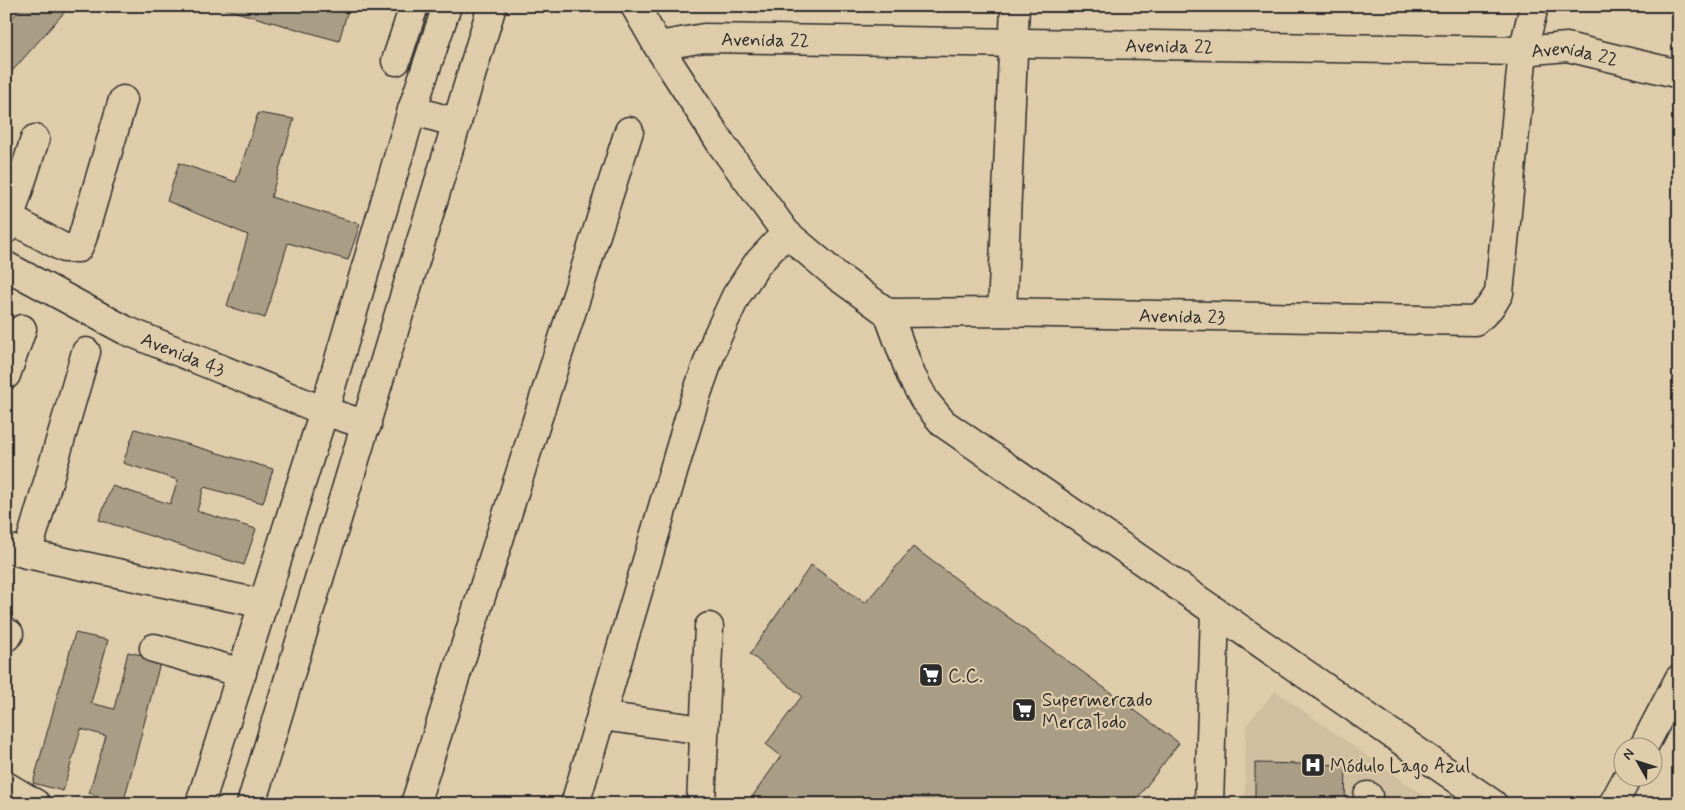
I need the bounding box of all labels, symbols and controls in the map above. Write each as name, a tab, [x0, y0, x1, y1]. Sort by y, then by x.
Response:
street label: Avenida 22	[721, 27, 810, 54]
street label: Avenida 22	[1125, 34, 1214, 60]
street label: Avenida 22	[1530, 36, 1620, 73]
street label: Avenida 23	[1139, 304, 1225, 330]
street label: Avenida 43	[137, 327, 228, 383]
supermarket icon: C.C.	[918, 662, 944, 688]
place label: C.C.	[948, 664, 983, 689]
place label: Supermercado MercaTodo	[1042, 688, 1153, 735]
supermarket icon: Supermercado MercaTodo	[1011, 697, 1037, 723]
north arrow	[1612, 738, 1662, 788]
text: N	[1619, 745, 1639, 764]
hospital icon: Módulo Lago Azul	[1300, 752, 1326, 778]
place label: Módulo Lago Azul	[1330, 754, 1471, 780]

